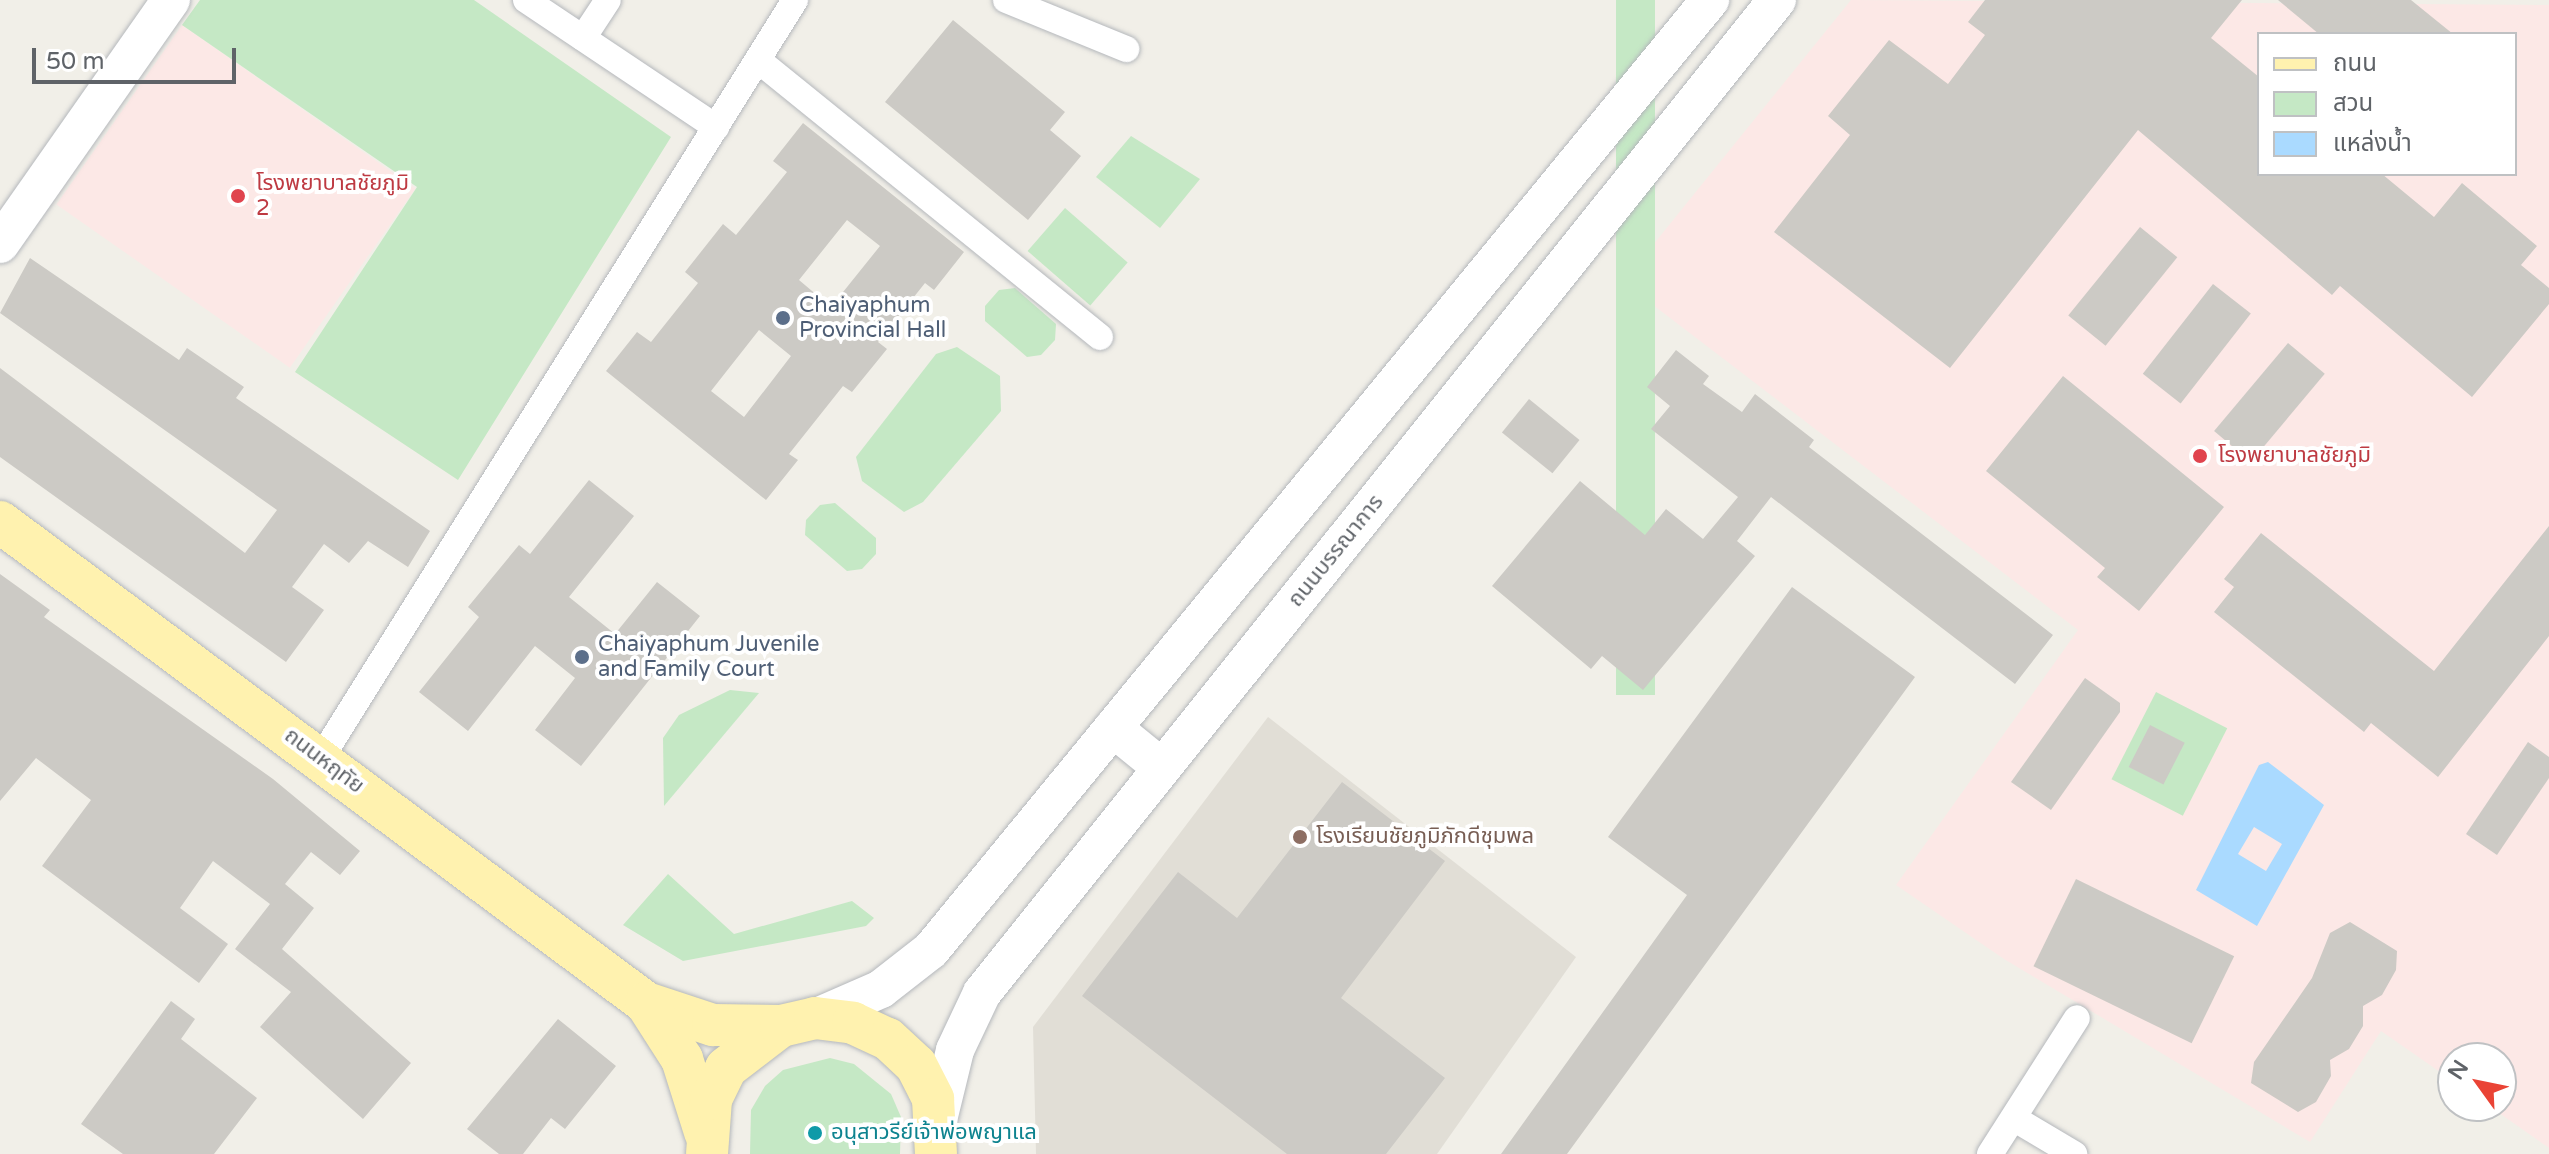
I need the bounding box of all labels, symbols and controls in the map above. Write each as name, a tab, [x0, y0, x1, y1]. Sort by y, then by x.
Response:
scale bar	[36, 32, 240, 82]
legend	[2257, 32, 2517, 176]
text: 50 m	[46, 47, 104, 76]
text: ถนน	[2333, 49, 2377, 78]
text: สวน	[2333, 89, 2373, 118]
text: แหล่งน้ำ	[2333, 129, 2412, 158]
place label: โรงพยาบาลชัยภูมิ 2	[256, 170, 409, 222]
marker: โรงพยาบาลชัยภูมิ 2	[227, 185, 249, 207]
place label: Chaiyaphum Provincial Hall	[799, 292, 946, 344]
marker: Chaiyaphum Provincial Hall	[774, 309, 792, 327]
place label: โรงพยาบาลชัยภูมิ	[2218, 443, 2371, 469]
marker: โรงพยาบาลชัยภูมิ	[2189, 445, 2211, 467]
street label: ถนนบรรณาการ	[1283, 490, 1389, 612]
place label: Chaiyaphum Juvenile and Family Court	[598, 631, 819, 682]
marker: Chaiyaphum Juvenile and Family Court	[573, 648, 591, 666]
street label: ถนนหฤทัย	[279, 723, 369, 799]
place label: โรงเรียนชัยภูมิภักดีชุมพล	[1316, 824, 1534, 850]
marker: โรงเรียนชัยภูมิภักดีชุมพล	[1291, 828, 1309, 846]
north arrow	[2437, 1042, 2517, 1122]
text: N	[2443, 1056, 2474, 1085]
place label: อนุสาวรีย์เจ้าพ่อพญาแล	[831, 1120, 1037, 1146]
marker: อนุสาวรีย์เจ้าพ่อพญาแล	[806, 1124, 824, 1142]

